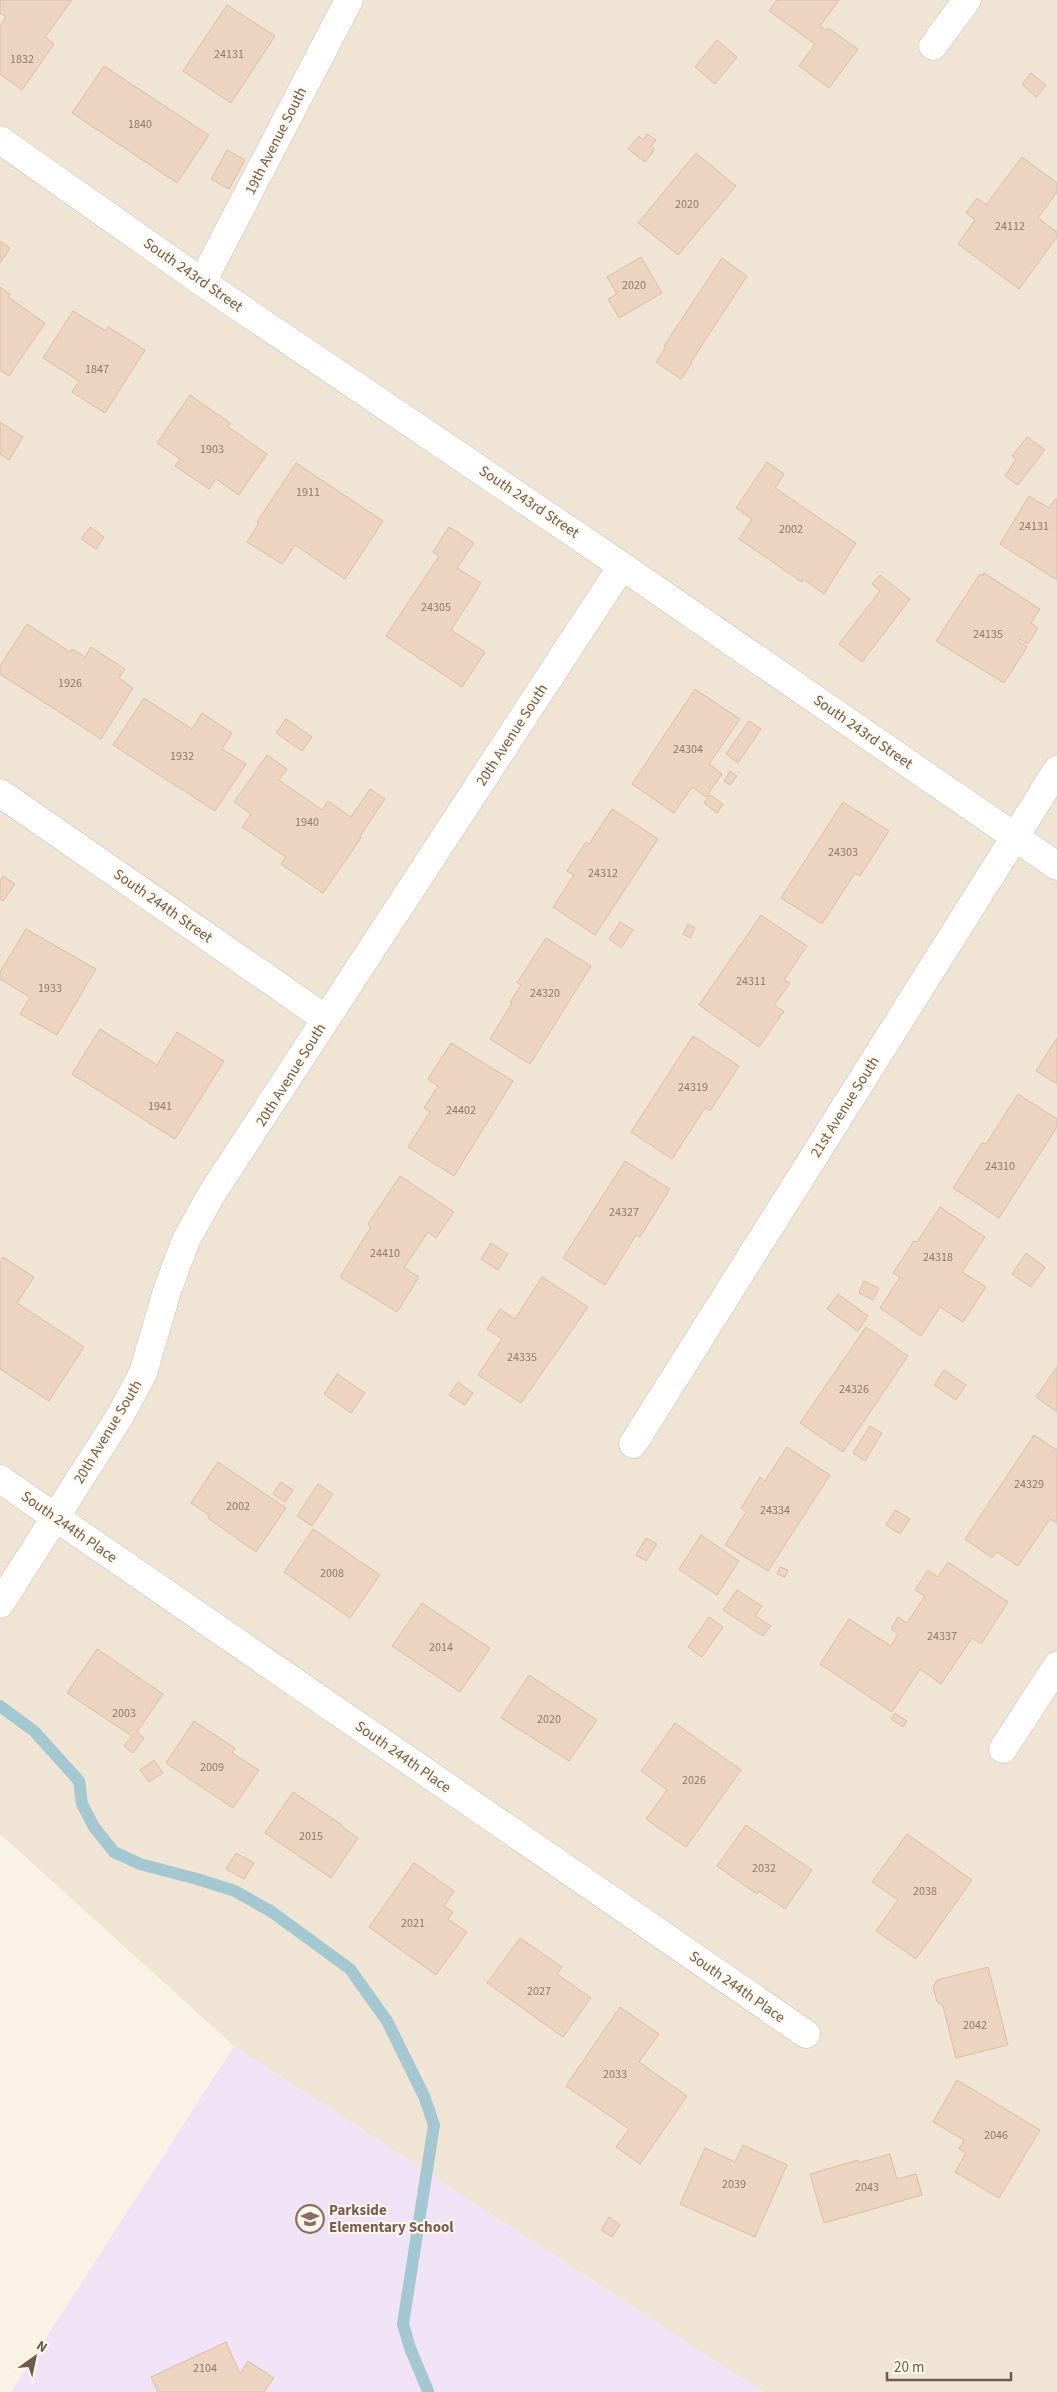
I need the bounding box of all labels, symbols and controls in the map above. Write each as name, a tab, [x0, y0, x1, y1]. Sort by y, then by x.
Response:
house number: 24131	[214, 46, 244, 63]
house number: 1832	[10, 51, 34, 68]
street label: 19th Avenue South	[240, 84, 312, 198]
house number: 1840	[128, 116, 152, 133]
house number: 2020	[675, 196, 699, 213]
house number: 24112	[995, 218, 1025, 235]
street label: South 243rd Street	[139, 233, 247, 317]
house number: 2020	[622, 277, 646, 294]
house number: 1847	[85, 361, 109, 378]
house number: 1903	[200, 441, 224, 458]
street label: South 243rd Street	[475, 461, 583, 543]
house number: 1911	[296, 484, 320, 501]
house number: 24131	[1019, 518, 1049, 535]
house number: 2002	[779, 521, 803, 538]
house number: 24305	[421, 599, 451, 616]
house number: 24135	[973, 626, 1003, 643]
house number: 1926	[58, 675, 82, 692]
street label: 20th Avenue South	[471, 680, 553, 790]
street label: South 243rd Street	[809, 690, 917, 774]
house number: 24304	[673, 741, 703, 758]
house number: 1932	[170, 748, 194, 765]
house number: 1940	[295, 814, 319, 831]
house number: 24303	[828, 844, 858, 861]
street label: South 244th Street	[109, 864, 217, 948]
house number: 24312	[588, 865, 618, 882]
house number: 24311	[736, 973, 766, 990]
house number: 1933	[38, 980, 62, 997]
house number: 24320	[530, 985, 560, 1002]
street label: 20th Avenue South	[251, 1019, 331, 1131]
street label: 21st Avenue South	[805, 1052, 885, 1162]
house number: 24319	[678, 1079, 708, 1096]
house number: 1941	[148, 1098, 172, 1115]
house number: 24402	[446, 1102, 476, 1119]
house number: 24310	[985, 1158, 1015, 1175]
house number: 24327	[609, 1204, 639, 1221]
house number: 24410	[370, 1245, 400, 1262]
house number: 24318	[923, 1249, 953, 1266]
house number: 24335	[507, 1349, 537, 1366]
street label: 20th Avenue South	[69, 1376, 147, 1488]
house number: 24326	[839, 1381, 869, 1398]
house number: 24329	[1014, 1476, 1044, 1493]
street label: South 244th Place	[17, 1486, 121, 1568]
house number: 2002	[226, 1498, 250, 1515]
house number: 24334	[760, 1502, 790, 1519]
house number: 2008	[320, 1565, 344, 1582]
house number: 24337	[927, 1628, 957, 1645]
house number: 2014	[429, 1639, 453, 1656]
house number: 2003	[112, 1705, 136, 1722]
house number: 2020	[537, 1711, 561, 1728]
street label: South 244th Place	[351, 1716, 455, 1798]
house number: 2009	[200, 1759, 224, 1776]
house number: 2026	[682, 1772, 706, 1789]
house number: 2015	[299, 1828, 323, 1845]
house number: 2032	[752, 1860, 776, 1877]
house number: 2038	[913, 1883, 937, 1900]
house number: 2021	[401, 1915, 425, 1932]
street label: South 244th Place	[685, 1946, 789, 2028]
house number: 2027	[527, 1983, 551, 2000]
house number: 2042	[963, 2017, 987, 2034]
house number: 2033	[603, 2066, 627, 2083]
house number: 2046	[984, 2127, 1008, 2144]
house number: 2039	[722, 2176, 746, 2193]
house number: 2043	[855, 2179, 879, 2196]
place label: Parkside Elementary School	[329, 2200, 454, 2238]
school or university icon: Parkside Elementary School	[295, 2204, 325, 2234]
north arrow	[10, 2332, 60, 2382]
text: N	[32, 2336, 51, 2358]
scale bar	[887, 2350, 1011, 2382]
text: 20 m	[894, 2357, 924, 2378]
house number: 2104	[193, 2360, 217, 2377]

